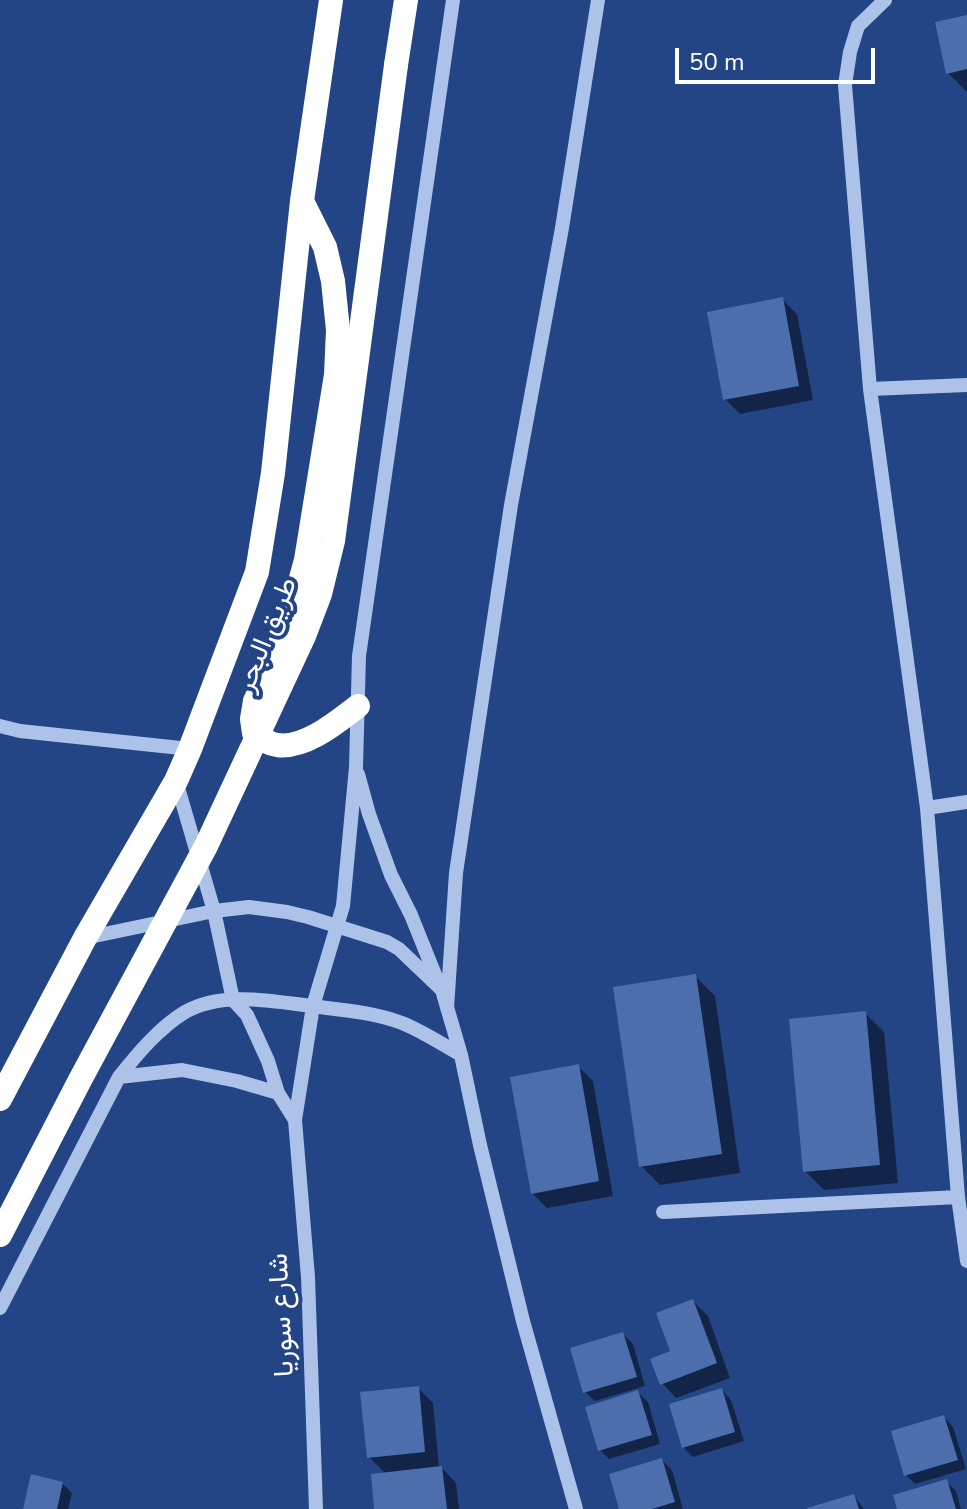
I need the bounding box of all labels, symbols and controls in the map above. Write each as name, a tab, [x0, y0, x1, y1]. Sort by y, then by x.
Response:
scale bar	[679, 32, 879, 82]
text: 50 m	[689, 46, 745, 78]
street label: طريق البحر	[230, 573, 306, 697]
street label: شارع سوريا	[263, 1252, 303, 1378]

